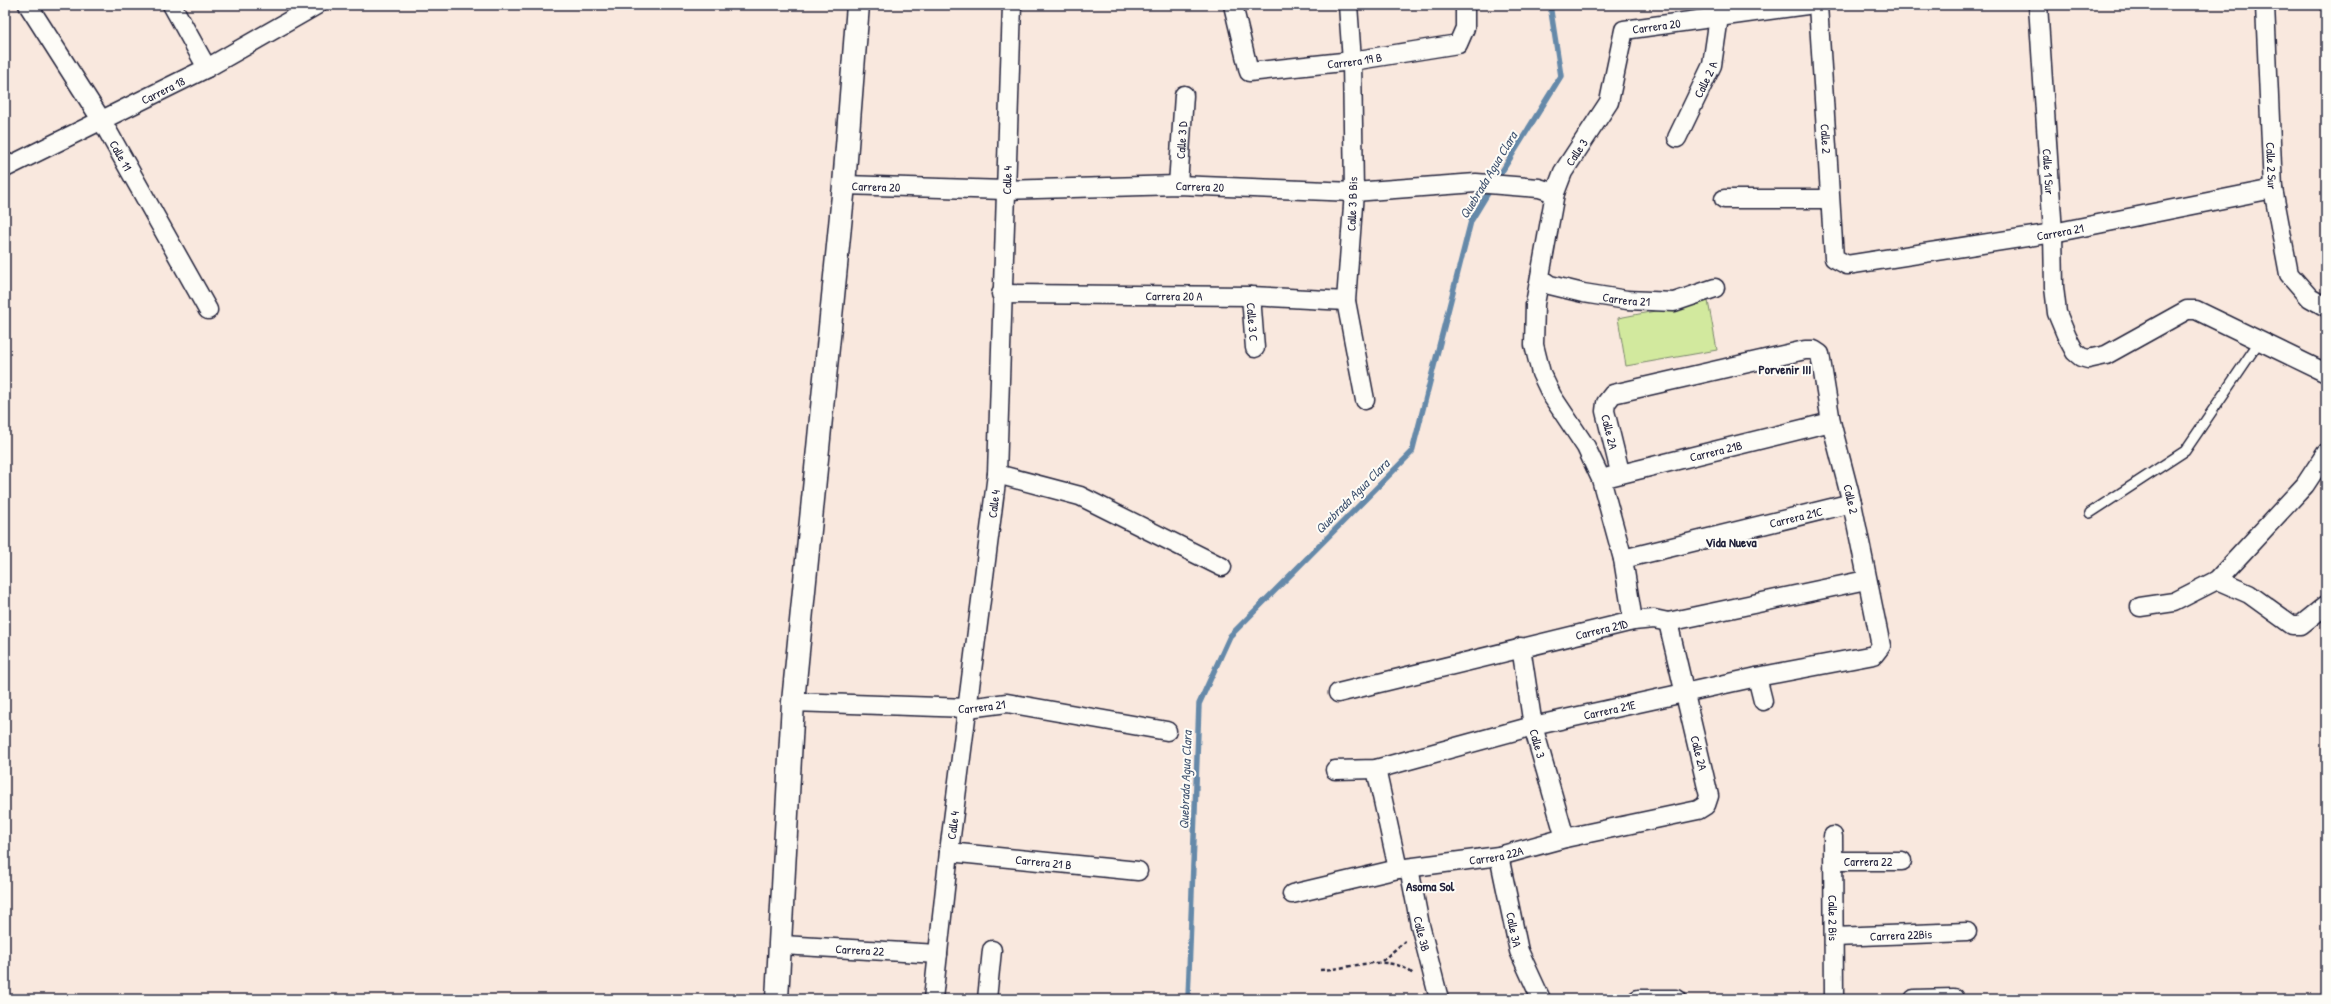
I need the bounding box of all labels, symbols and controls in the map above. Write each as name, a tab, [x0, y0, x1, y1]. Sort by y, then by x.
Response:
street label: Carrera 20	[1631, 14, 1682, 37]
street label: Carrera 19 B	[1326, 48, 1383, 72]
street label: Calle 2 A	[1689, 60, 1721, 100]
street label: Carrera 18	[138, 72, 188, 108]
street label: Calle 3 D	[1171, 120, 1191, 160]
street label: Calle 2	[1817, 123, 1836, 154]
water label: Quebrada Agua Clara	[1455, 126, 1523, 222]
street label: Calle 3	[1561, 135, 1591, 169]
street label: Calle 11	[106, 137, 137, 174]
street label: Calle 2 Sur	[2262, 142, 2282, 190]
street label: Calle 1 Sur	[2039, 148, 2059, 196]
street label: Calle 4	[997, 165, 1015, 195]
street label: Carrera 20	[1175, 176, 1224, 195]
street label: Calle 3 B Bis	[1343, 176, 1361, 231]
street label: Carrera 20	[852, 177, 900, 195]
street label: Carrera 21	[2035, 219, 2085, 244]
street label: Carrera 20 A	[1145, 287, 1203, 304]
street label: Carrera 21	[1602, 288, 1650, 309]
street label: Calle 3 C	[1243, 302, 1263, 342]
district label: Porvenir III	[1759, 360, 1811, 378]
street label: Calle 2A	[1598, 412, 1623, 451]
street label: Carrera 21B	[1688, 436, 1744, 465]
water label: Quebrada Agua Clara	[1311, 453, 1395, 538]
street label: Calle 2	[1839, 483, 1863, 516]
street label: Calle 4	[983, 488, 1004, 519]
street label: Carrera 21C	[1768, 502, 1825, 531]
district label: Vida Nueva	[1706, 533, 1757, 551]
street label: Carrera 21D	[1573, 614, 1629, 643]
street label: Carrera 21	[958, 695, 1006, 717]
street label: Carrera 21E	[1582, 695, 1638, 723]
street label: Calle 3	[1526, 727, 1550, 760]
water label: Quebrada Agua Clara	[1174, 728, 1197, 830]
street label: Calle 2A	[1686, 734, 1712, 772]
street label: Calle 4	[942, 809, 963, 840]
street label: Carrera 22A	[1468, 841, 1525, 868]
street label: Carrera 21 B	[1015, 850, 1072, 873]
street label: Carrera 22	[1844, 853, 1893, 870]
district label: Asoma Sol	[1406, 877, 1455, 895]
street label: Calle 2 Bis	[1825, 895, 1842, 941]
street label: Calle 3A	[1502, 910, 1526, 949]
street label: Calle 3B	[1410, 915, 1435, 953]
street label: Carrera 22Bis	[1870, 925, 1933, 944]
street label: Carrera 22	[835, 940, 885, 959]

